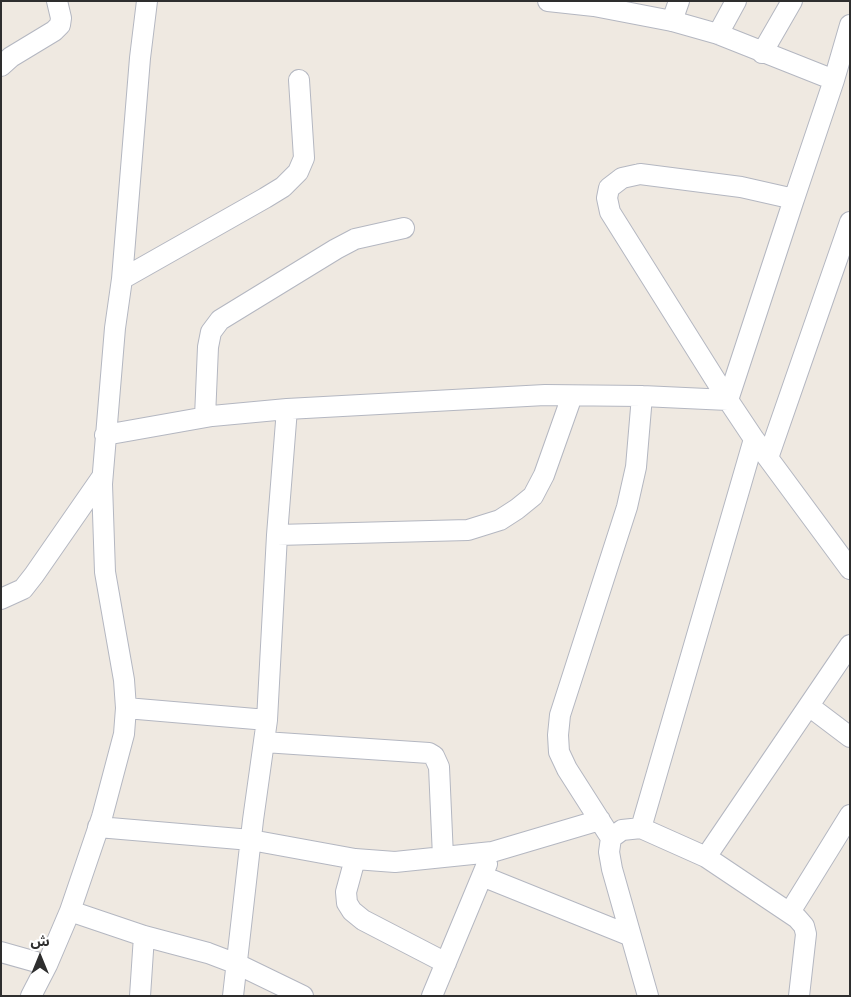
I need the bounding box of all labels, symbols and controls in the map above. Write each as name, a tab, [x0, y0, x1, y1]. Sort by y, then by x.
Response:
north arrow	[15, 932, 65, 982]
text: ش	[30, 933, 50, 950]

